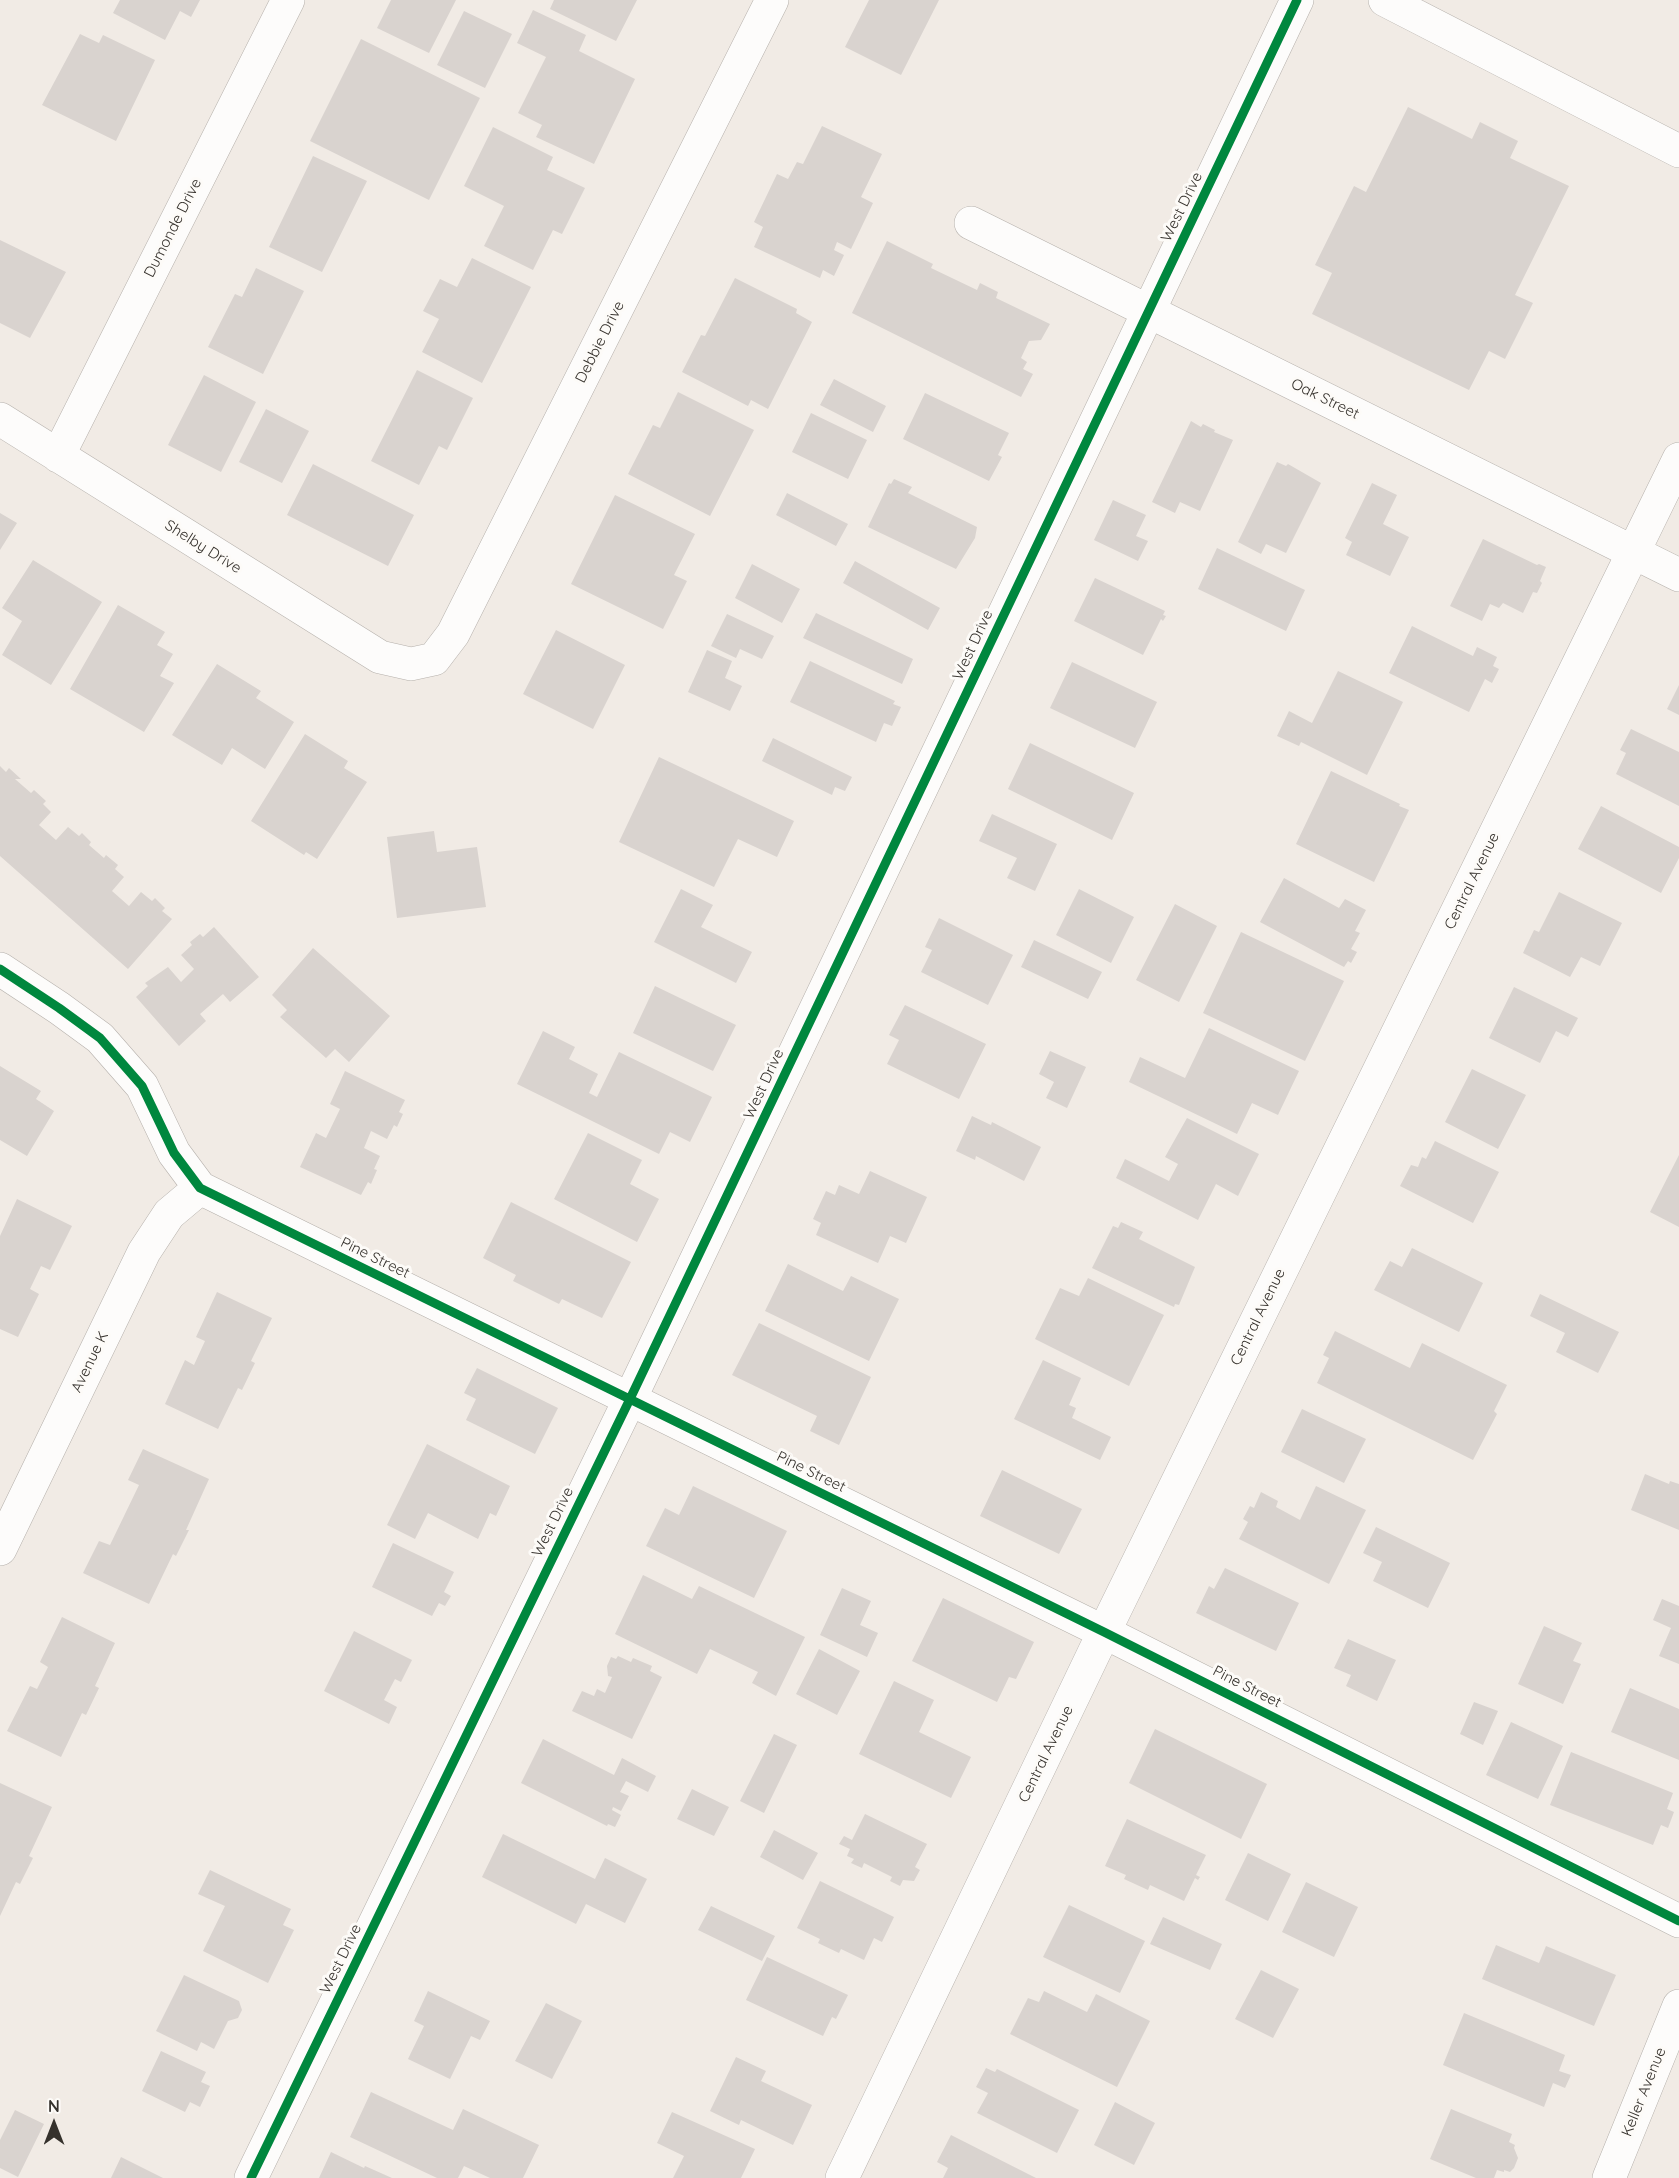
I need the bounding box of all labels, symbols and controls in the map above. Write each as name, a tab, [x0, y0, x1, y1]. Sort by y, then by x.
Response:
street label: West Drive	[1157, 169, 1207, 245]
street label: Dumonde Drive	[140, 176, 206, 280]
street label: Debbie Drive	[572, 298, 628, 386]
street label: Oak Street	[1288, 375, 1362, 423]
street label: Shelby Drive	[161, 516, 245, 578]
street label: West Drive	[949, 607, 997, 683]
street label: Central Avenue	[1441, 830, 1503, 932]
street label: West Drive	[740, 1046, 788, 1122]
street label: Pine Street	[338, 1234, 412, 1282]
street label: Central Avenue	[1227, 1266, 1289, 1368]
street label: Avenue K	[68, 1329, 112, 1395]
street label: Pine Street	[774, 1448, 848, 1496]
street label: West Drive	[528, 1484, 578, 1560]
street label: Pine Street	[1210, 1662, 1284, 1712]
street label: Central Avenue	[1015, 1703, 1077, 1805]
street label: West Drive	[316, 1921, 366, 1997]
street label: Keller Avenue	[1618, 2045, 1670, 2139]
north arrow	[24, 2094, 84, 2154]
text: N	[48, 2096, 60, 2116]

